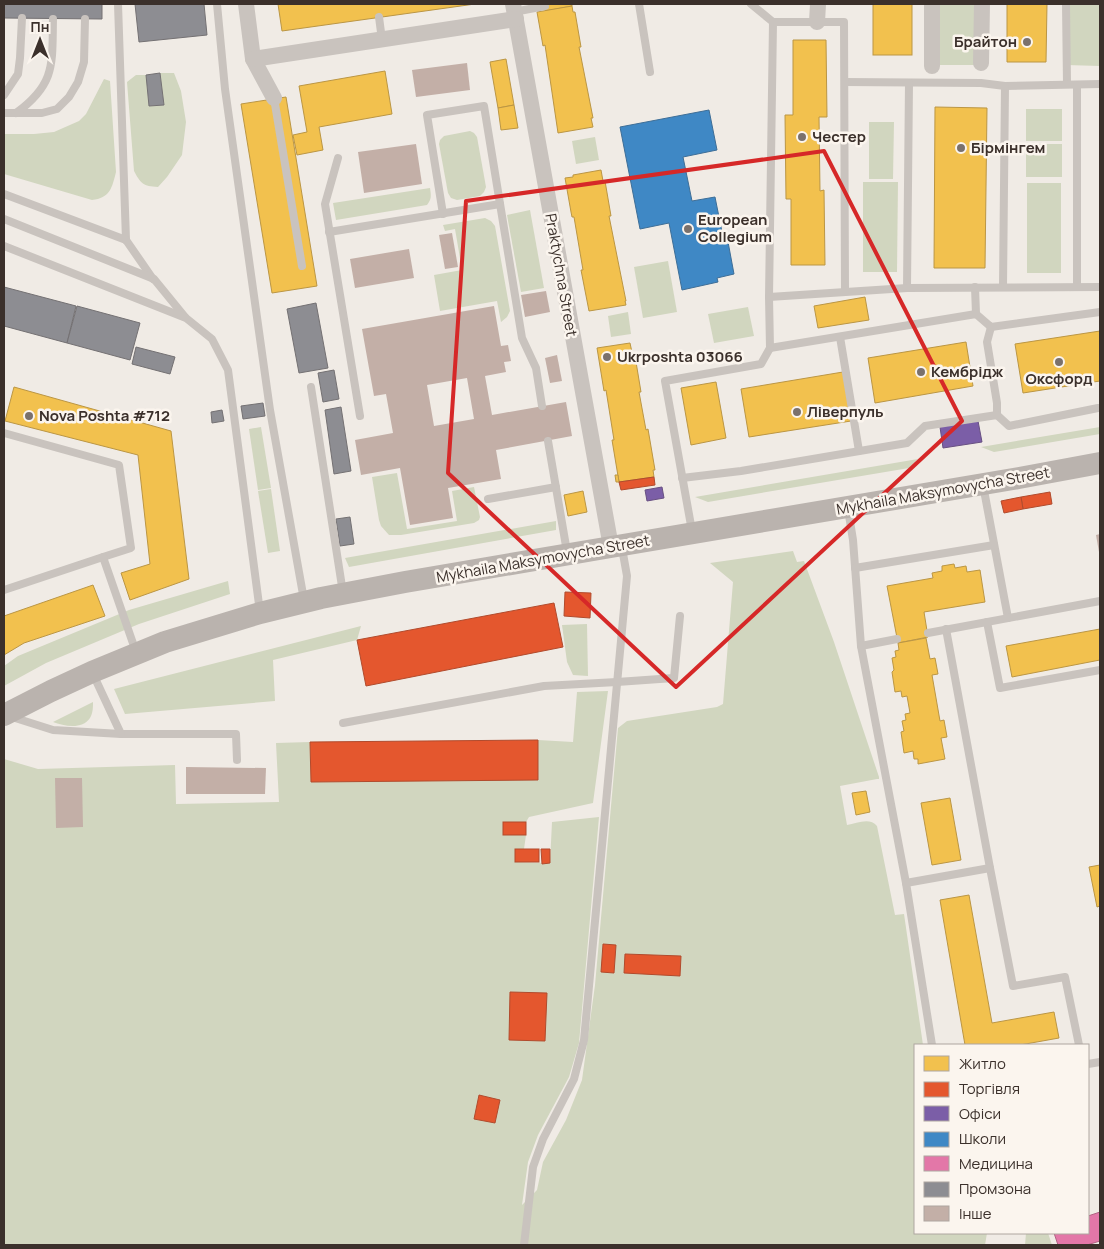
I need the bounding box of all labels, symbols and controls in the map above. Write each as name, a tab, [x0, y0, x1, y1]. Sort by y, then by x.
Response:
north arrow	[15, 15, 65, 65]
text: Пн	[31, 17, 49, 36]
place label: Брайтон	[954, 31, 1017, 52]
marker: Брайтон	[1021, 36, 1033, 48]
place label: Честер	[812, 126, 866, 147]
marker: Честер	[796, 131, 808, 143]
place label: Бірмінгем	[971, 137, 1045, 158]
marker: Бірмінгем	[955, 142, 967, 154]
place label: European Collegium	[698, 209, 772, 247]
street label: Praktychna Street	[540, 212, 583, 338]
marker: European Collegium	[682, 223, 694, 235]
place label: Ukrposhta 03066	[617, 346, 743, 367]
marker: Ukrposhta 03066	[601, 351, 613, 363]
marker: Оксфорд	[1053, 356, 1065, 368]
place label: Кембрідж	[931, 361, 1004, 382]
marker: Кембрідж	[915, 366, 927, 378]
place label: Оксфорд	[1026, 368, 1093, 389]
place label: Ліверпуль	[807, 401, 884, 422]
place label: Nova Poshta #712	[39, 405, 170, 426]
marker: Ліверпуль	[791, 406, 803, 418]
marker: Nova Poshta #712	[23, 410, 35, 422]
street label: Mykhaila Maksymovycha Street	[835, 461, 1051, 520]
street label: Mykhaila Maksymovycha Street	[435, 529, 651, 588]
legend	[914, 1044, 1089, 1234]
text: Житло	[959, 1053, 1006, 1074]
text: Торгівля	[959, 1078, 1020, 1099]
text: Офіси	[959, 1103, 1001, 1124]
text: Школи	[959, 1128, 1006, 1149]
text: Медицина	[959, 1153, 1033, 1174]
text: Промзона	[959, 1178, 1031, 1199]
text: Інше	[959, 1203, 992, 1224]

